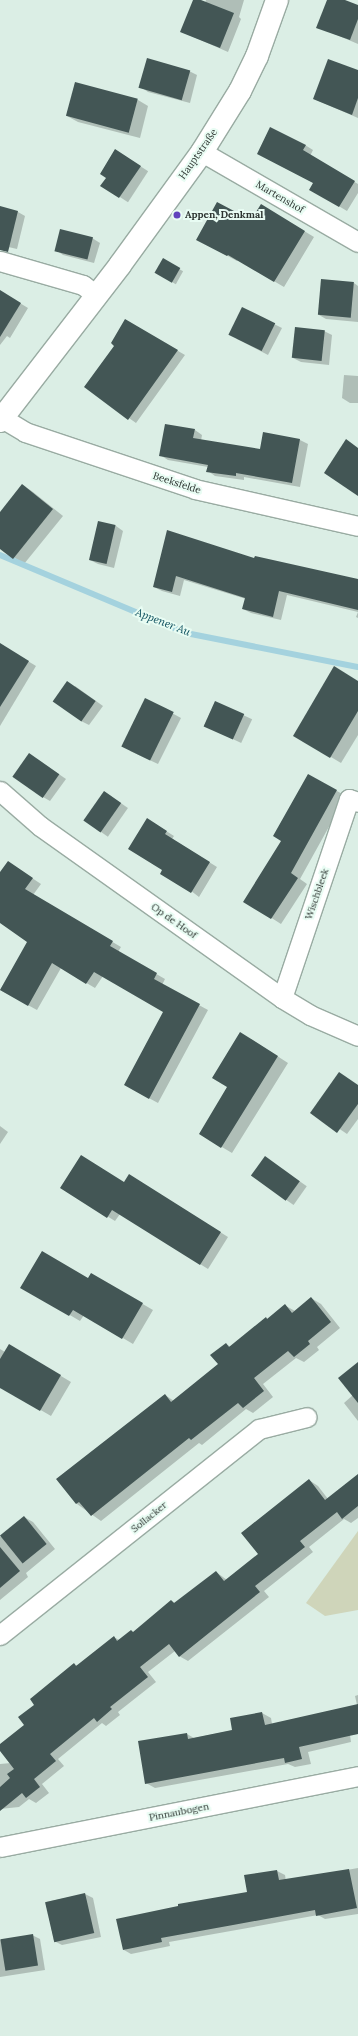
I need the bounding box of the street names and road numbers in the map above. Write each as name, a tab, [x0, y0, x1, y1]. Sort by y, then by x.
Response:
street label: Hauptstraße	[176, 126, 220, 182]
street label: Martenshof	[254, 178, 306, 216]
street label: Beeksfelde	[151, 470, 203, 496]
street label: Wischbleek	[303, 867, 331, 921]
street label: Op de Hoof	[149, 901, 199, 941]
street label: Sollacker	[129, 1499, 169, 1535]
street label: Pinnaubogen	[148, 1800, 210, 1824]

